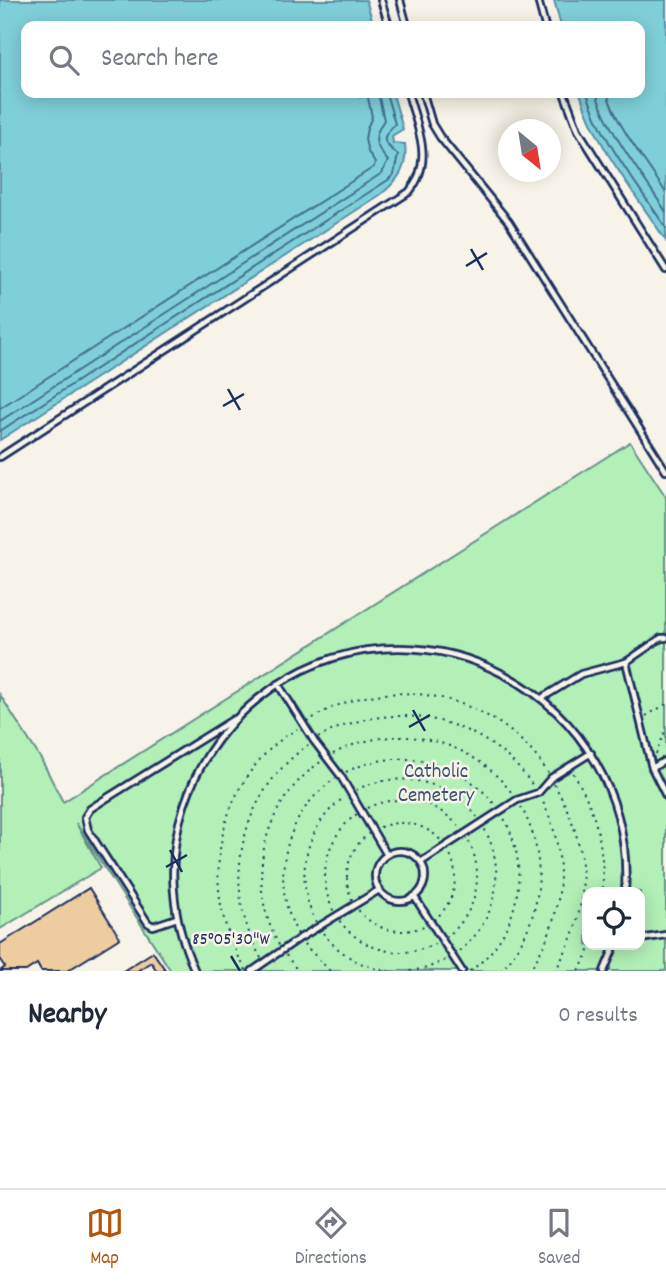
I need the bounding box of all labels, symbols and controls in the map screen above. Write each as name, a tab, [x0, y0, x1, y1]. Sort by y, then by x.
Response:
search box	[21, 21, 645, 98]
icon: search	[45, 41, 83, 79]
text: Search here	[101, 41, 219, 78]
north arrow	[498, 119, 561, 182]
park label: Catholic Cemetery	[398, 758, 475, 812]
map controls	[582, 887, 645, 950]
button: locate	[582, 887, 645, 950]
text: 85°05'30"W	[192, 928, 270, 953]
text: Nearby	[28, 995, 106, 1038]
text: 0 results	[558, 1000, 638, 1033]
tab: Map	[86, 1204, 124, 1273]
tab: Directions	[295, 1204, 367, 1273]
tab: Saved	[538, 1204, 580, 1273]

